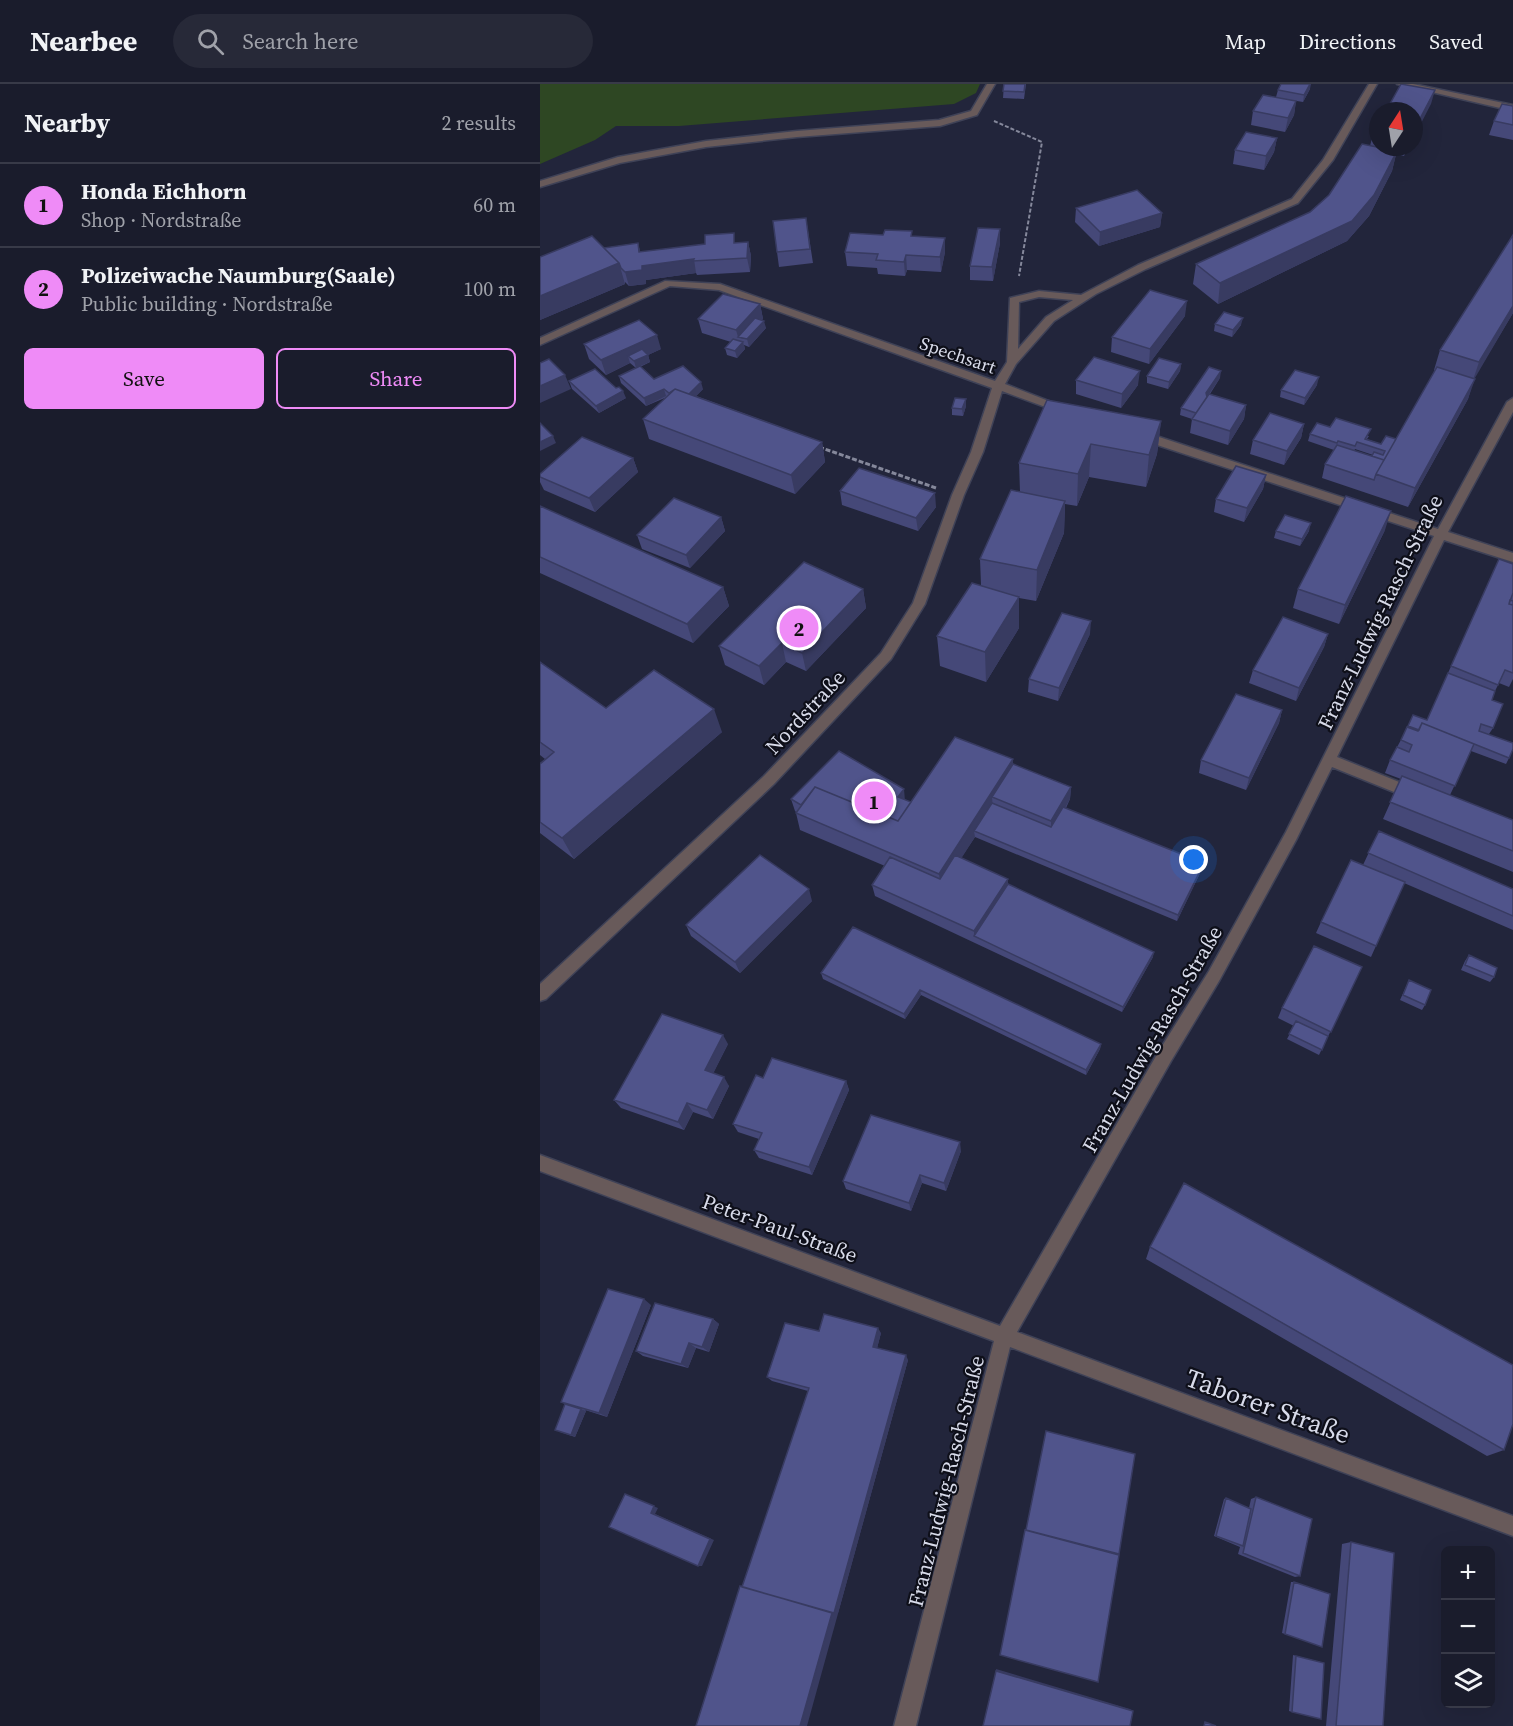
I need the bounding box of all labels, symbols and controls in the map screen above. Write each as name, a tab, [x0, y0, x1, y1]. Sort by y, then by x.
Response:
search box	[173, 14, 593, 68]
text: Nearbee	[30, 22, 137, 60]
icon: search	[194, 25, 227, 58]
text: Search here	[242, 26, 358, 56]
text: Map	[1225, 27, 1266, 56]
text: Directions	[1299, 27, 1396, 56]
text: Saved	[1429, 27, 1483, 56]
north arrow	[1369, 102, 1423, 156]
text: Nearby	[24, 105, 110, 141]
text: 2 results	[441, 109, 516, 137]
text: Honda Eichhorn	[81, 176, 247, 206]
text: 1	[38, 191, 49, 219]
text: 60 m	[473, 191, 516, 219]
text: Shop · Nordstraße	[81, 206, 242, 234]
text: Polizeiwache Naumburg(Saale)	[81, 260, 396, 290]
text: 2	[38, 275, 49, 303]
text: 100 m	[463, 275, 516, 303]
text: Public building · Nordstraße	[81, 290, 333, 318]
street label: Spechsart	[917, 330, 999, 380]
button: Save	[24, 348, 264, 409]
button: Share	[276, 348, 516, 409]
street label: Franz-Ludwig-Rasch-Straße	[1310, 490, 1450, 734]
pin: 2	[780, 606, 818, 650]
street label: Nordstraße	[758, 663, 852, 761]
pin: 1	[854, 778, 894, 824]
your location	[1179, 845, 1208, 874]
street label: Franz-Ludwig-Rasch-Straße	[1075, 920, 1229, 1158]
street label: Peter-Paul-Straße	[698, 1187, 862, 1269]
street label: Franz-Ludwig-Rasch-Straße	[901, 1352, 991, 1610]
street label: Taborer Straße	[1181, 1360, 1355, 1452]
map controls	[1441, 1546, 1495, 1708]
button: +	[1441, 1546, 1495, 1600]
button: −	[1441, 1600, 1495, 1654]
button: layers	[1441, 1654, 1495, 1708]

